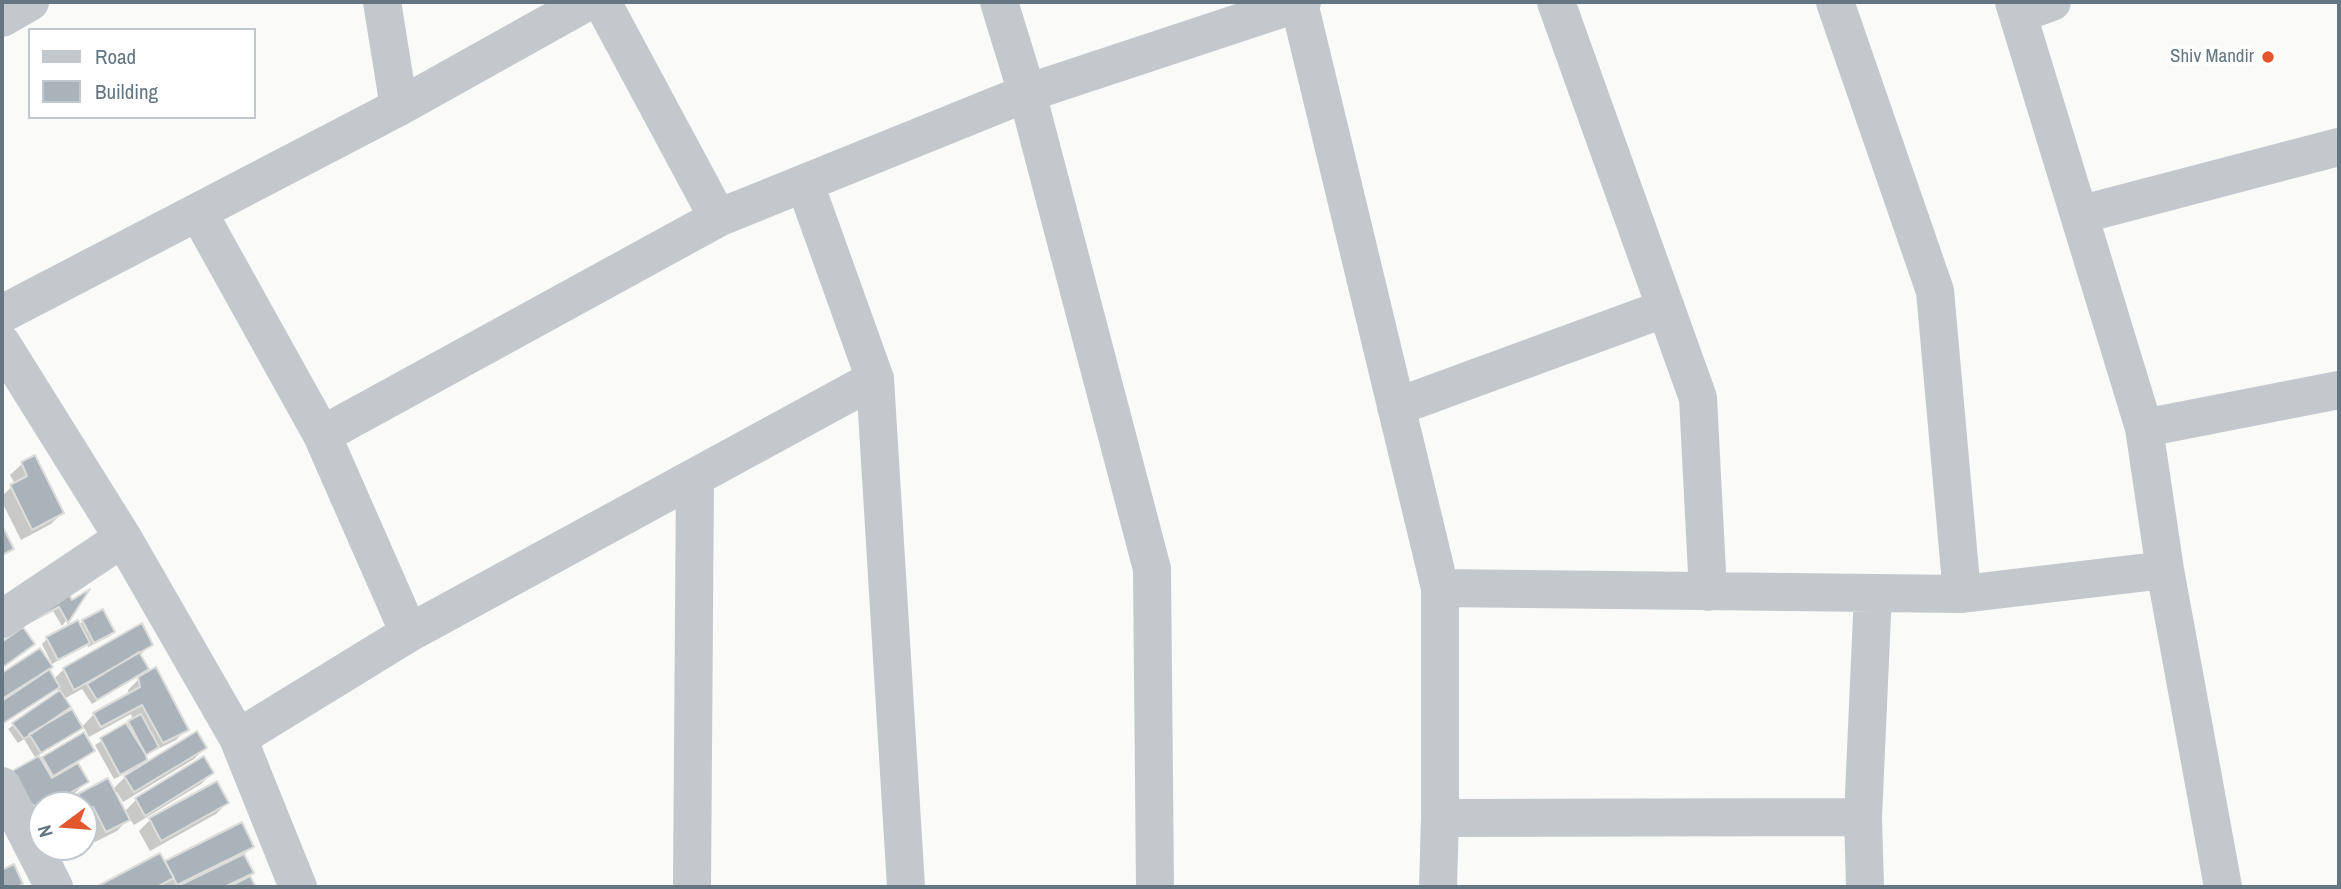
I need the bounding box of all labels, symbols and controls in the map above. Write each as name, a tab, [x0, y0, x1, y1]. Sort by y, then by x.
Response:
legend	[28, 28, 256, 119]
text: Road	[95, 42, 136, 71]
place label: Shiv Mandir	[2170, 46, 2254, 68]
marker: Shiv Mandir	[2260, 49, 2276, 65]
text: Building	[95, 77, 158, 106]
north arrow	[28, 791, 98, 861]
text: N	[31, 822, 59, 840]

